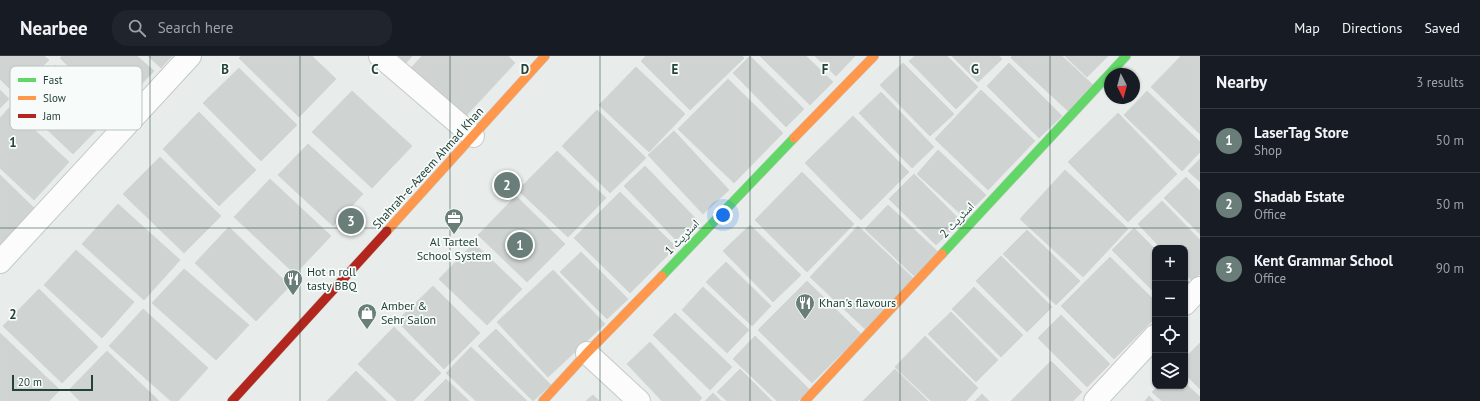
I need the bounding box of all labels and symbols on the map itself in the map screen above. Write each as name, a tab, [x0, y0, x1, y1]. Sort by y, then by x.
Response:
text: B	[221, 61, 229, 78]
text: C	[371, 61, 379, 78]
text: D	[521, 61, 529, 78]
text: E	[672, 61, 679, 78]
text: F	[822, 61, 829, 78]
text: G	[971, 61, 979, 78]
legend	[10, 66, 142, 130]
north arrow	[1104, 68, 1140, 104]
text: Fast	[43, 73, 63, 87]
text: Slow	[43, 91, 66, 105]
street label: Shahrah-e-Azeem Ahmad Khan	[369, 104, 486, 232]
text: Jam	[42, 109, 61, 123]
text: 1	[9, 134, 17, 151]
pin: 2	[494, 170, 520, 200]
street label: اسٹریٹ 2	[936, 198, 977, 241]
your location	[713, 205, 733, 225]
pin: 3	[338, 206, 364, 236]
office icon: Al Tarteel School System	[443, 207, 465, 235]
street label: اسٹریٹ 1	[661, 216, 702, 258]
pin: 1	[507, 230, 533, 260]
place label: Al Tarteel School System	[417, 234, 491, 263]
place label: Hot n roll tasty BBQ	[307, 264, 358, 293]
restaurant icon: Hot n roll tasty BBQ	[282, 268, 304, 296]
restaurant icon: Khan's flavours	[794, 292, 816, 320]
place label: Khan's flavours	[819, 295, 896, 310]
place label: Amber & Sehr Salon	[381, 298, 436, 327]
shop icon: Amber & Sehr Salon	[356, 302, 378, 330]
text: 2	[9, 306, 17, 323]
scale bar	[12, 373, 93, 392]

